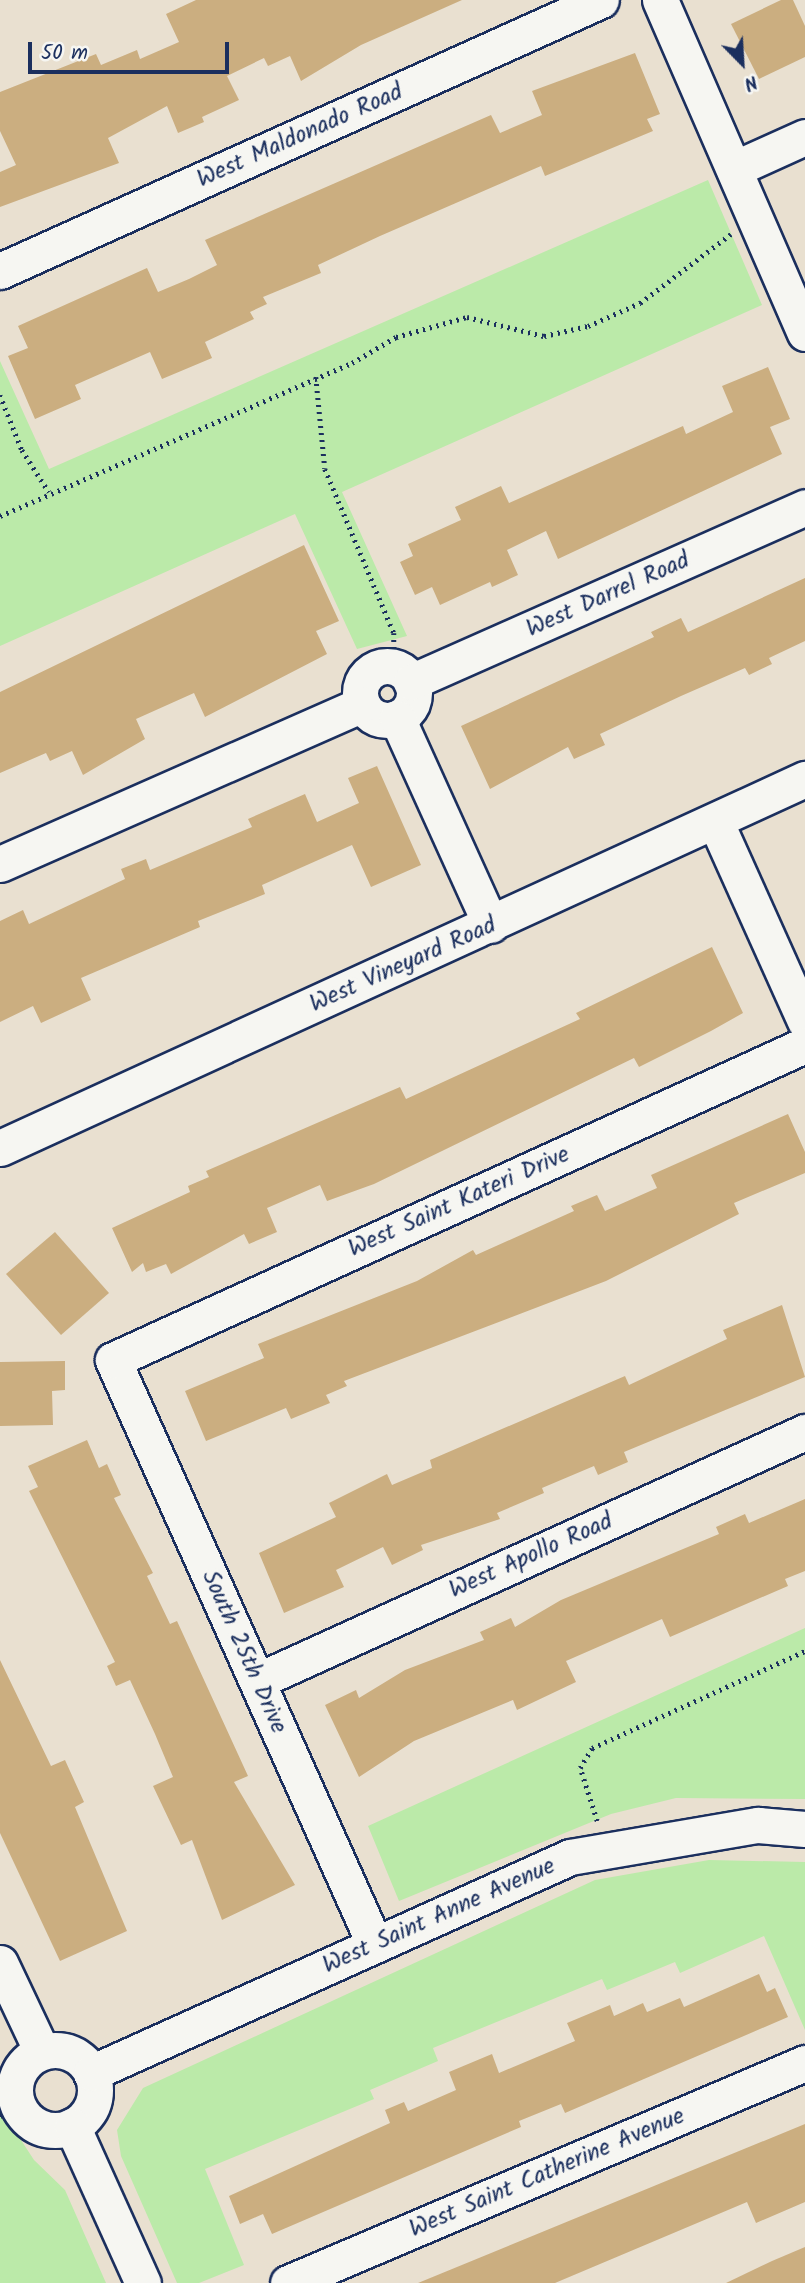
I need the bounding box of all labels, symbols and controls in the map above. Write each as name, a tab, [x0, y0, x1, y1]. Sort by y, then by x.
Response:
scale bar	[32, 28, 233, 72]
north arrow	[707, 28, 777, 98]
text: 50 m	[41, 37, 88, 70]
text: N	[739, 66, 762, 98]
street label: West Maldonado Road	[193, 78, 407, 194]
street label: West Darrel Road	[522, 546, 694, 644]
street label: West Vineyard Road	[305, 911, 501, 1019]
street label: West Saint Kateri Drive	[344, 1140, 574, 1264]
street label: West Apollo Road	[445, 1507, 617, 1605]
street label: South 25th Drive	[195, 1566, 293, 1738]
street label: West Saint Anne Avenue	[318, 1852, 560, 1980]
street label: West Saint Catherine Avenue	[405, 2102, 689, 2244]

